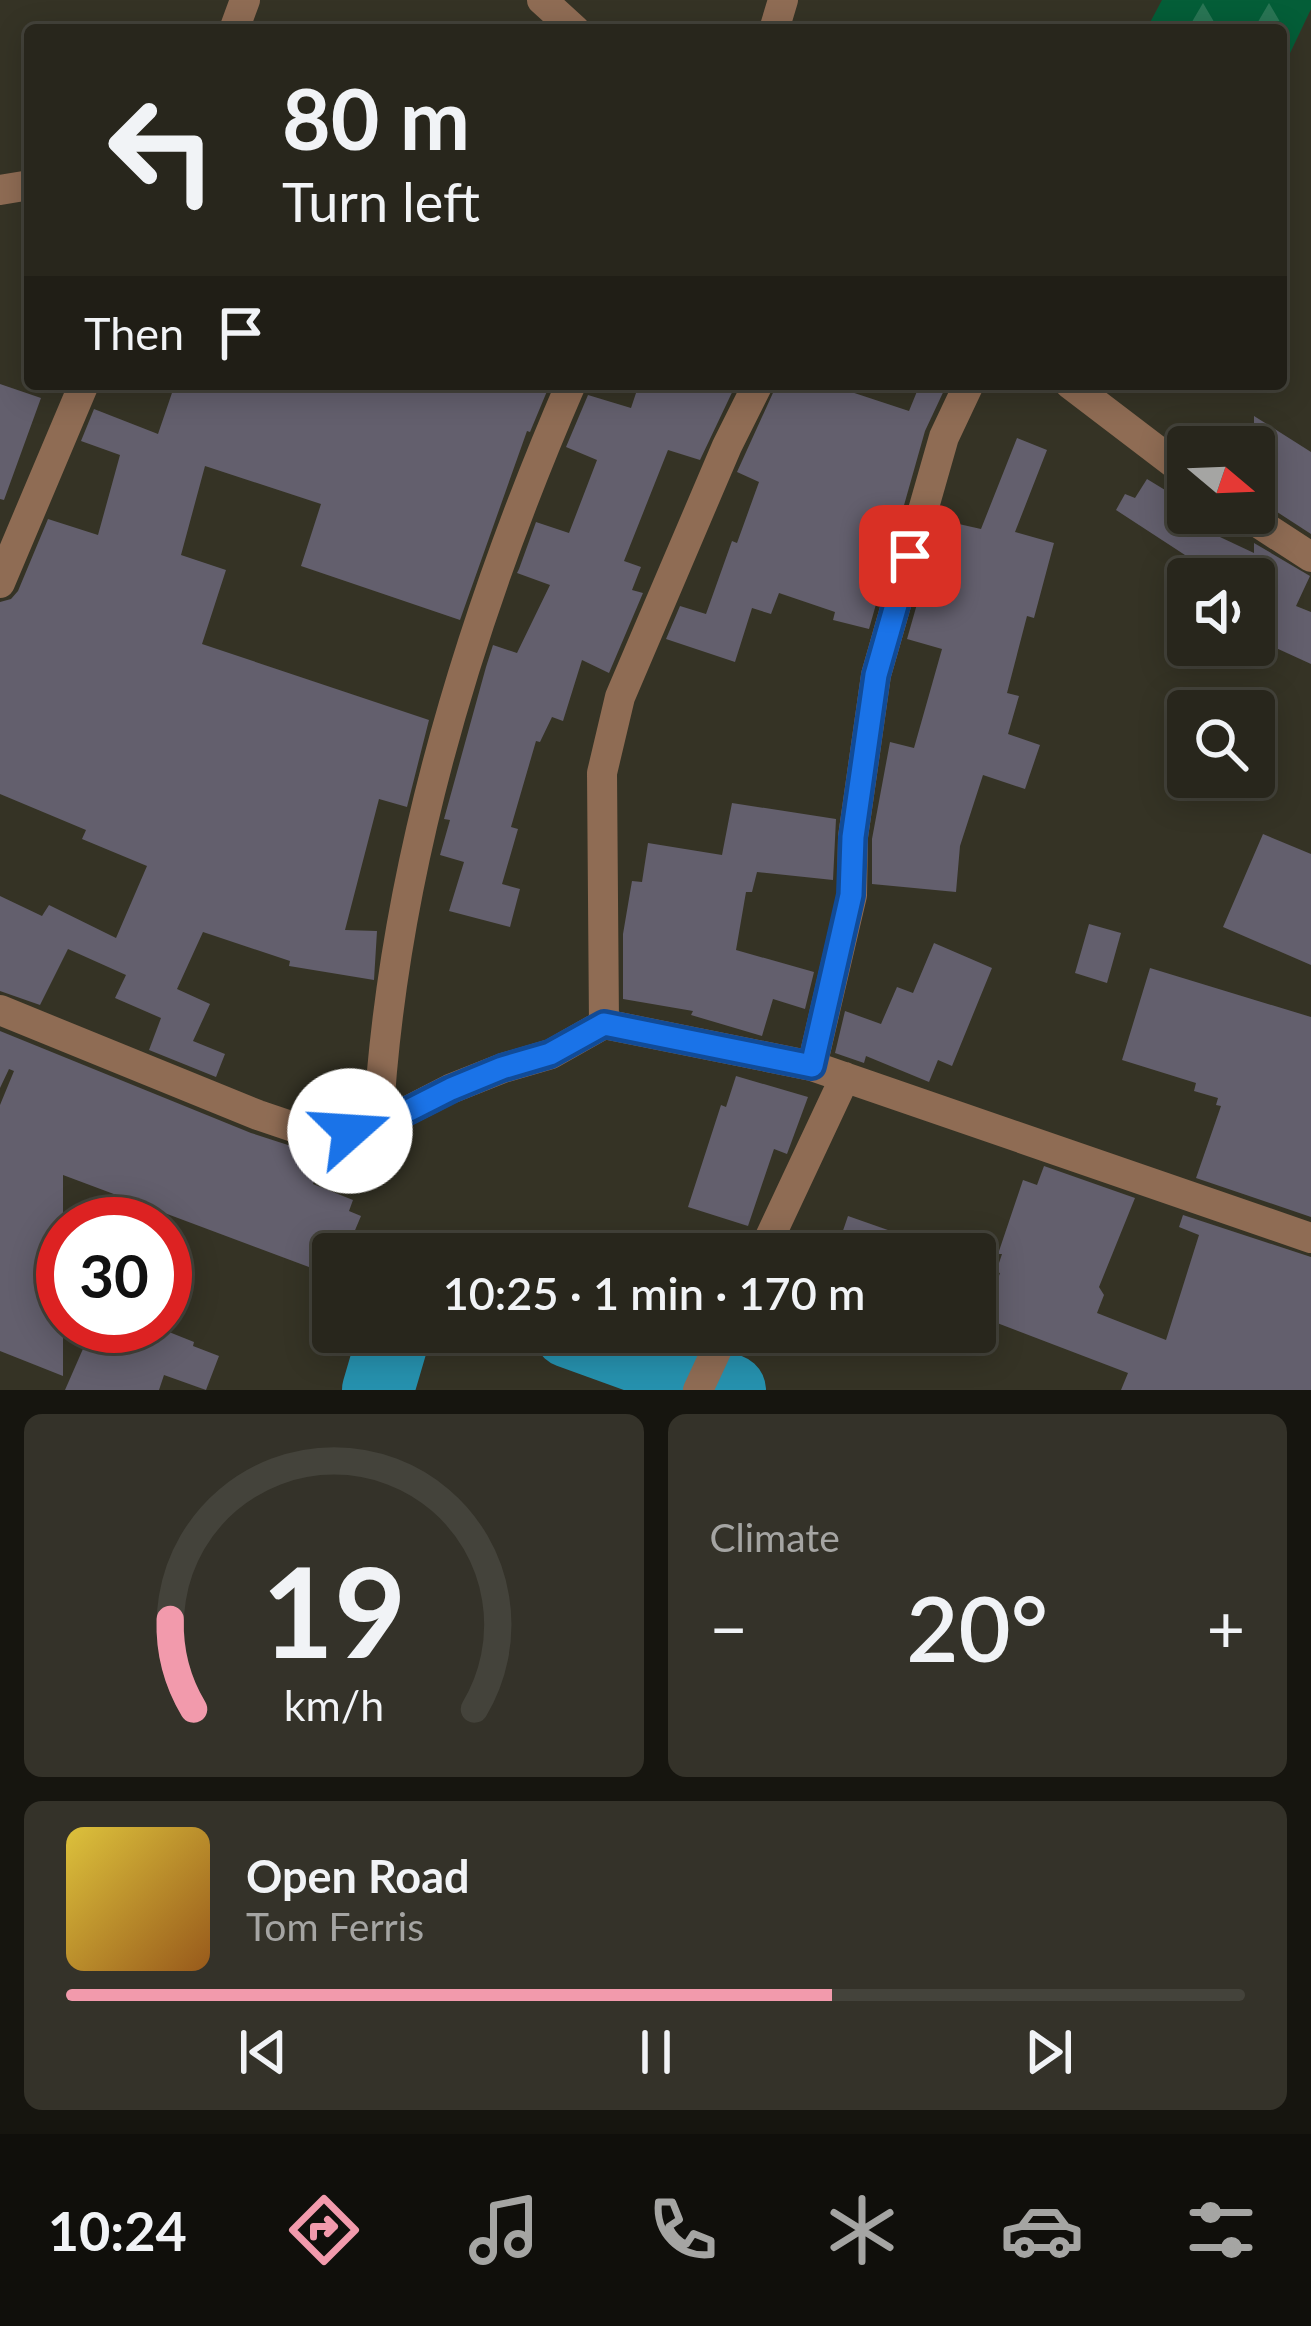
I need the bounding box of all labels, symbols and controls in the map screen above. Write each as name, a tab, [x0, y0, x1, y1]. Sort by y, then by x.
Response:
text: 80 m	[282, 67, 470, 168]
icon: left	[84, 72, 240, 228]
text: Turn left	[282, 169, 480, 234]
icon: arrive	[208, 300, 274, 366]
text: Then	[84, 306, 184, 360]
north arrow	[1167, 426, 1275, 534]
map controls	[1167, 426, 1275, 798]
pin	[859, 505, 961, 607]
icon: arrive	[877, 523, 943, 589]
button: sound	[1167, 558, 1275, 666]
button: search	[1167, 690, 1275, 798]
position arrow	[287, 1068, 413, 1194]
speed limit sign: 30	[36, 1197, 192, 1353]
text: 10:25 · 1 min · 170 m	[443, 1266, 865, 1320]
text: Climate	[710, 1514, 840, 1560]
text: 19	[261, 1535, 406, 1685]
text: 20°	[906, 1573, 1048, 1681]
text: −	[710, 1588, 748, 1667]
text: +	[1207, 1588, 1245, 1667]
text: km/h	[284, 1678, 384, 1729]
text: Open Road	[246, 1849, 470, 1903]
text: Tom Ferris	[246, 1903, 424, 1949]
icon: previous	[230, 2019, 296, 2085]
icon: pause	[623, 2019, 689, 2085]
icon: next	[1016, 2019, 1082, 2085]
icon: directions	[282, 2188, 366, 2272]
icon: music	[462, 2188, 546, 2272]
icon: phone	[641, 2188, 725, 2272]
icon: climate	[820, 2188, 904, 2272]
icon: car	[1000, 2188, 1084, 2272]
icon: filters	[1179, 2188, 1263, 2272]
text: 10:24	[48, 2198, 187, 2263]

